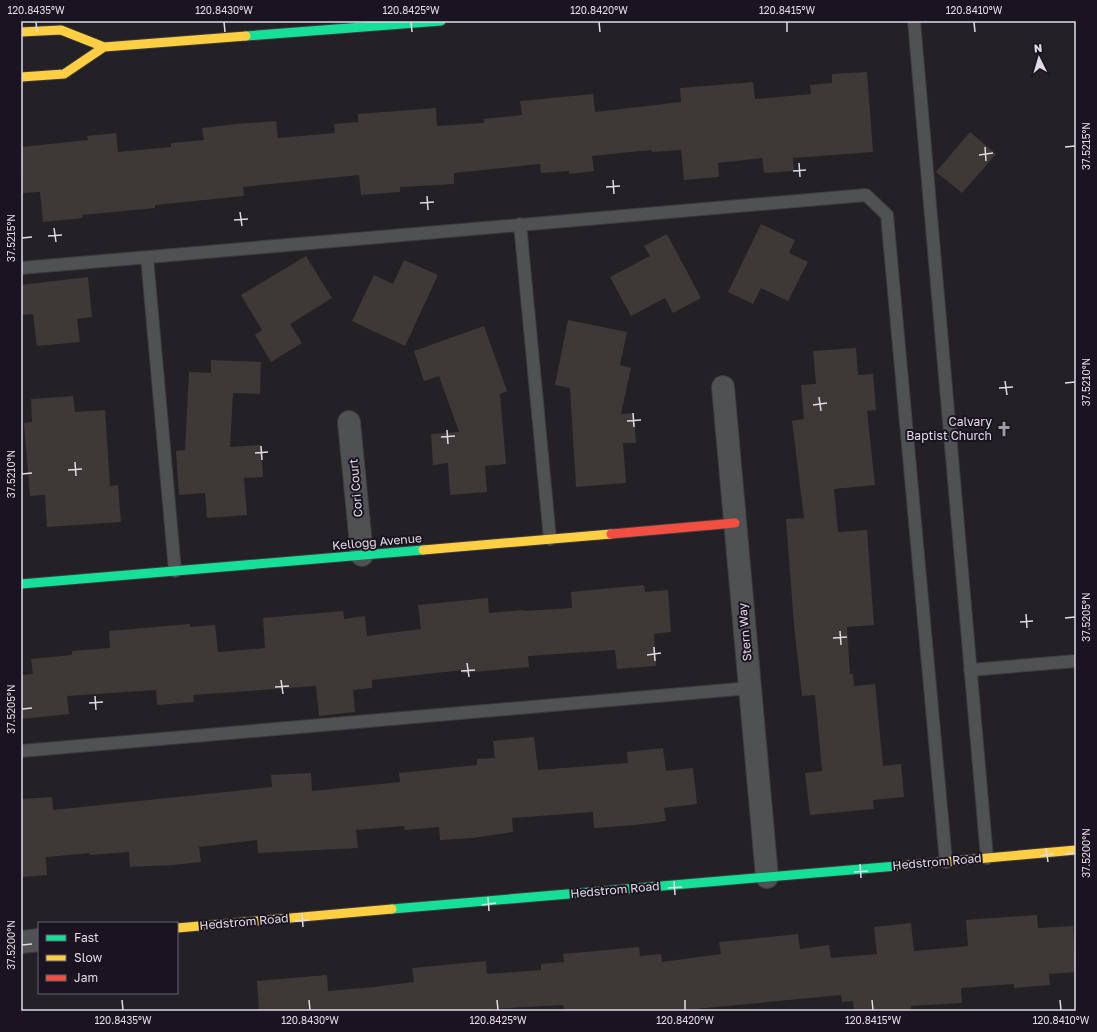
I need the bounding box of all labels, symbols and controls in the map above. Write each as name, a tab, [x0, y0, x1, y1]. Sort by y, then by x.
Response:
text: 120.8435°W	[7, 4, 65, 16]
text: 120.8430°W	[195, 4, 253, 16]
text: 120.8425°W	[382, 4, 440, 16]
text: 120.8420°W	[570, 4, 628, 16]
text: 120.8415°W	[759, 4, 815, 16]
text: 120.8410°W	[946, 4, 1003, 16]
north arrow	[1019, 38, 1059, 78]
text: N	[1033, 41, 1043, 54]
text: 37.5215°N	[1080, 122, 1092, 170]
text: 37.5215°N	[5, 214, 17, 262]
text: 37.5210°N	[1080, 358, 1092, 406]
place label: Calvary Baptist Church	[906, 414, 992, 443]
church icon: Calvary Baptist Church	[995, 420, 1013, 438]
text: 37.5210°N	[5, 450, 17, 498]
street label: Cori Court	[345, 458, 366, 518]
street label: Kellogg Avenue	[332, 530, 422, 553]
text: 37.5205°N	[1080, 592, 1092, 642]
street label: Stern Way	[734, 602, 755, 662]
text: 37.5205°N	[5, 684, 17, 734]
text: 37.5200°N	[1080, 828, 1092, 878]
street label: Hedstrom Road	[892, 850, 982, 873]
street label: Hedstrom Road	[570, 878, 660, 901]
street label: Hedstrom Road	[199, 910, 289, 933]
text: 37.5200°N	[5, 920, 17, 970]
legend	[38, 922, 178, 994]
text: Fast	[74, 930, 99, 945]
text: Slow	[74, 950, 102, 965]
text: Jam	[74, 970, 98, 985]
text: 120.8435°W	[94, 1014, 152, 1026]
text: 120.8430°W	[281, 1014, 339, 1026]
text: 120.8425°W	[469, 1014, 527, 1026]
text: 120.8420°W	[656, 1014, 714, 1026]
text: 120.8415°W	[845, 1014, 901, 1026]
text: 120.8410°W	[1033, 1014, 1090, 1026]

